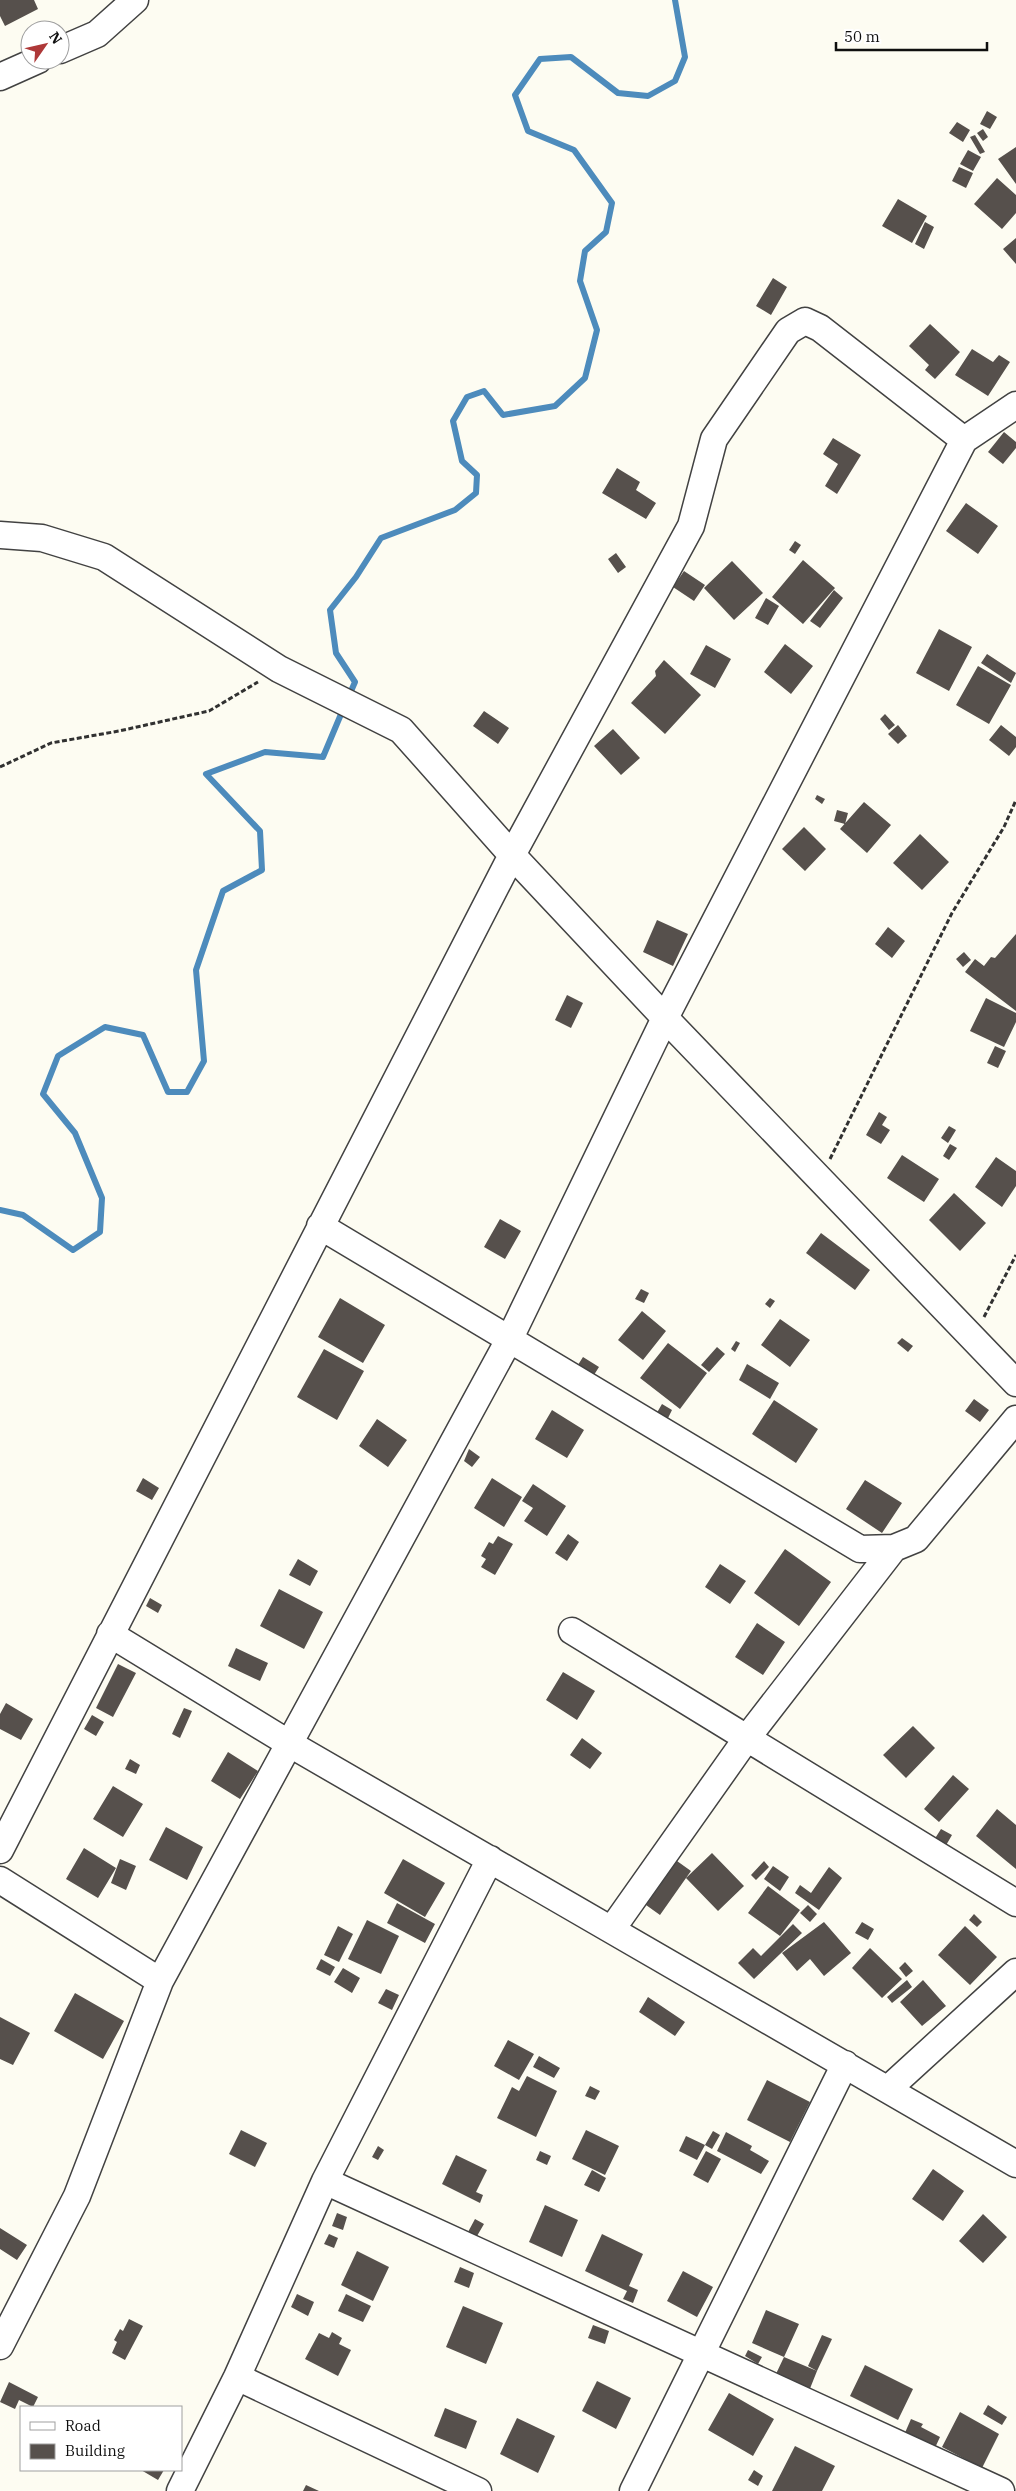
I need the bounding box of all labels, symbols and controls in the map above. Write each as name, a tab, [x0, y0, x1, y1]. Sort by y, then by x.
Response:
north arrow	[20, 20, 70, 70]
scale bar	[836, 20, 987, 52]
text: 50 m	[844, 27, 880, 46]
text: N	[45, 28, 66, 47]
legend	[20, 2406, 182, 2471]
text: Road	[65, 2416, 101, 2435]
text: Building	[65, 2441, 125, 2460]

